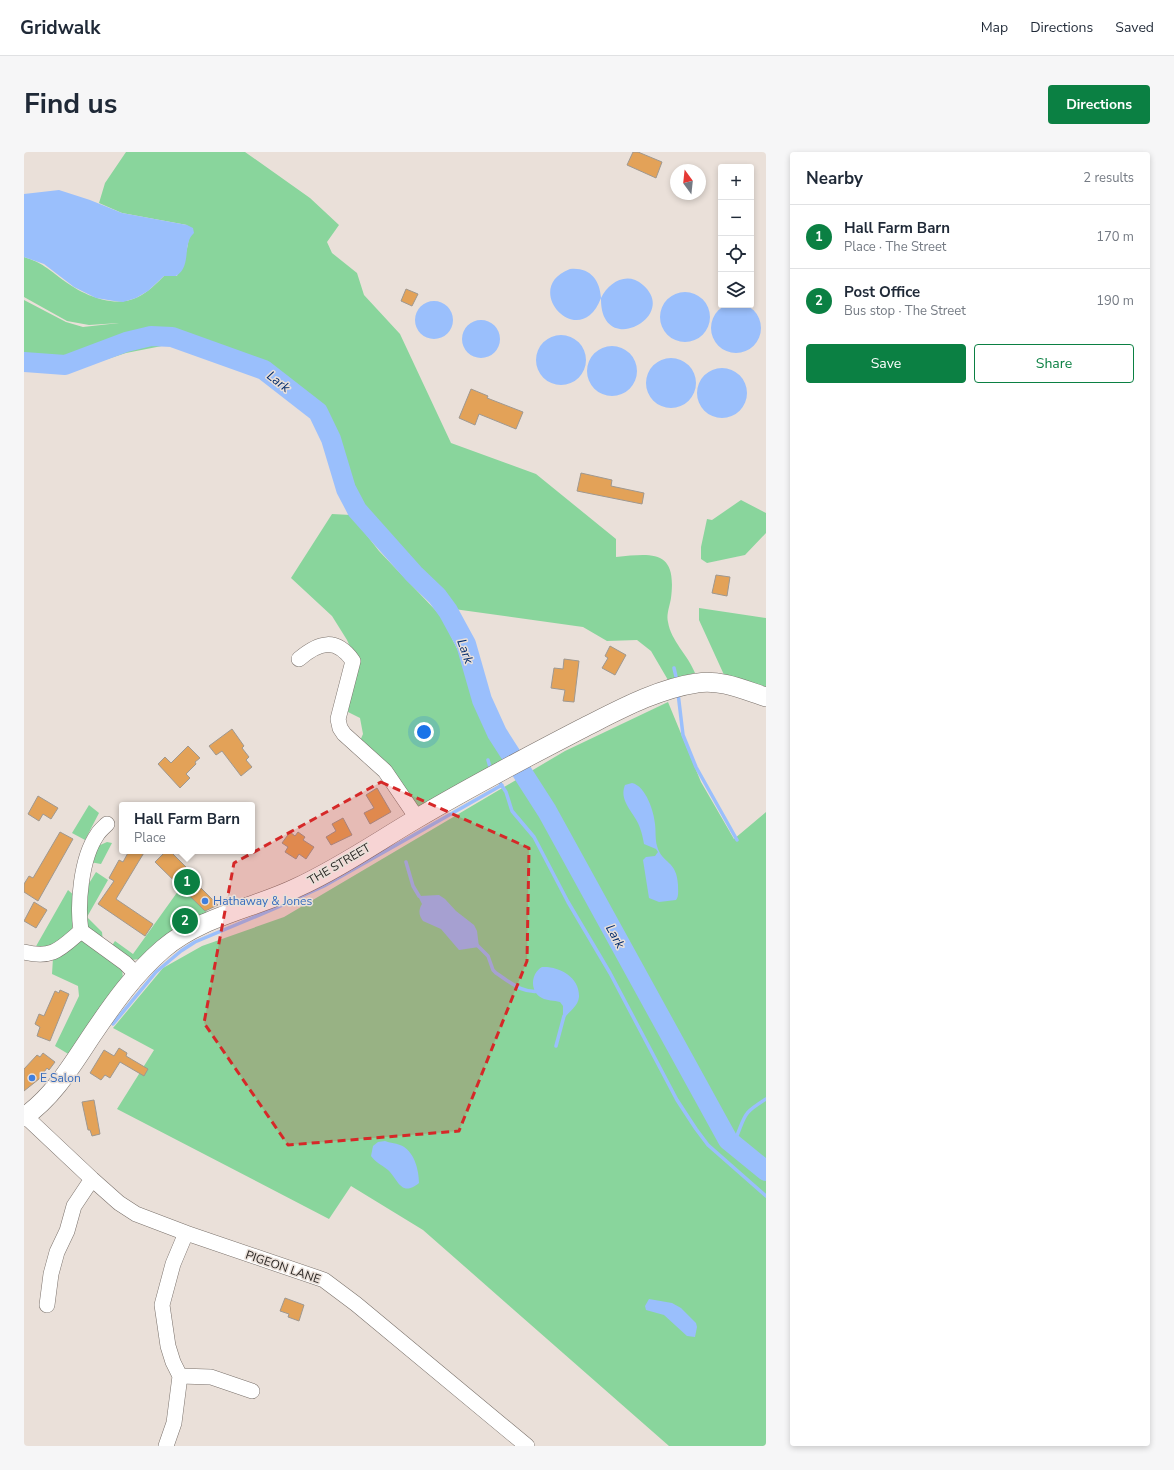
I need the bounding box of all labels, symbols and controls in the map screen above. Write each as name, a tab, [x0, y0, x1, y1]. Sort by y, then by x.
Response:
text: Gridwalk	[20, 15, 100, 41]
text: Map	[981, 18, 1008, 37]
text: Directions	[1030, 18, 1093, 37]
text: Saved	[1115, 18, 1154, 37]
text: Find us	[24, 85, 118, 123]
button: Directions	[1048, 85, 1150, 124]
north arrow	[670, 164, 706, 200]
map controls	[718, 164, 754, 308]
button: +	[718, 164, 754, 200]
text: Nearby	[806, 167, 863, 190]
text: 2 results	[1083, 169, 1134, 187]
button: −	[718, 200, 754, 236]
text: Hall Farm Barn	[844, 218, 950, 238]
text: 1	[815, 228, 823, 246]
text: 170 m	[1096, 228, 1134, 246]
button: locate	[718, 236, 754, 272]
text: Place · The Street	[844, 238, 946, 256]
button: layers	[718, 272, 754, 308]
text: Post Office	[844, 282, 920, 302]
text: 2	[815, 292, 823, 310]
text: 190 m	[1096, 292, 1134, 310]
text: Bus stop · The Street	[844, 302, 966, 320]
button: Save	[806, 344, 966, 383]
button: Share	[974, 344, 1134, 383]
water label: Lark	[263, 367, 294, 397]
water label: Lark	[452, 636, 478, 667]
your location	[414, 722, 434, 742]
popup	[119, 802, 255, 854]
text: Hall Farm Barn	[134, 809, 240, 829]
text: Place	[134, 829, 166, 847]
street label: THE STREET	[305, 839, 374, 888]
pin: 1	[174, 867, 200, 897]
place label: Hathaway & Jones	[213, 893, 312, 909]
marker: Hathaway & Jones	[200, 896, 210, 906]
pin: 2	[172, 906, 198, 936]
water label: Lark	[601, 921, 629, 952]
place label: E Salon	[40, 1070, 81, 1086]
marker: E Salon	[27, 1073, 37, 1083]
street label: PIGEON LANE	[243, 1247, 323, 1287]

